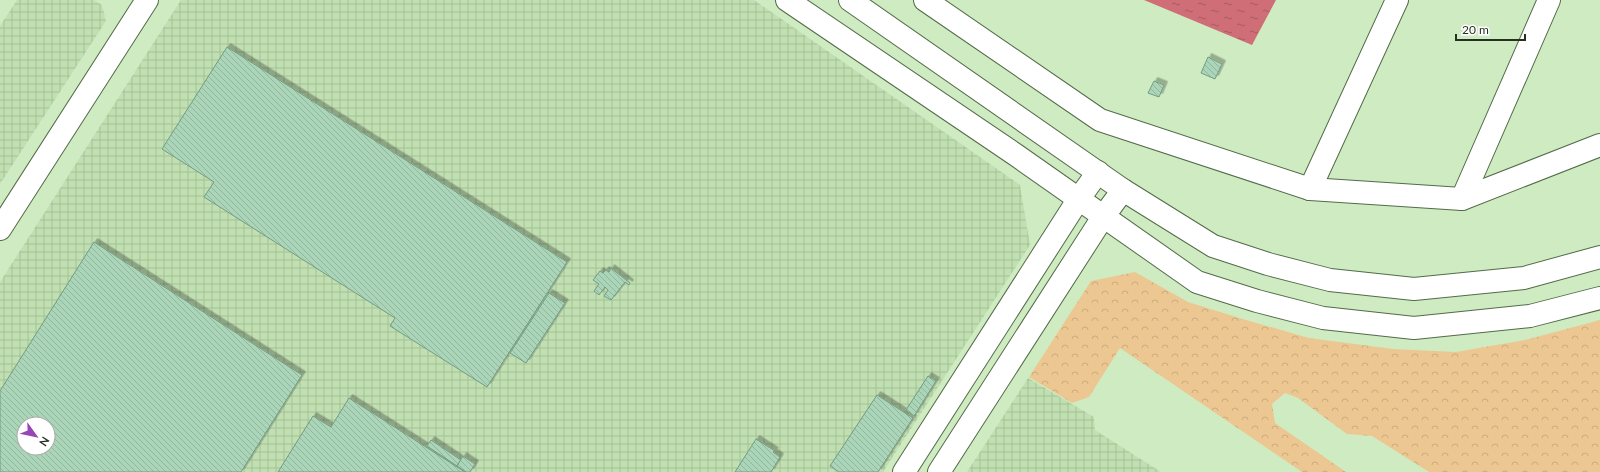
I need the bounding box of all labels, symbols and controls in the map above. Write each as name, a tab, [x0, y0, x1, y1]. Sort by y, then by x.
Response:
scale bar	[1456, 16, 1525, 42]
text: 20 m	[1462, 22, 1489, 37]
north arrow	[16, 416, 56, 456]
text: N	[37, 435, 53, 449]

